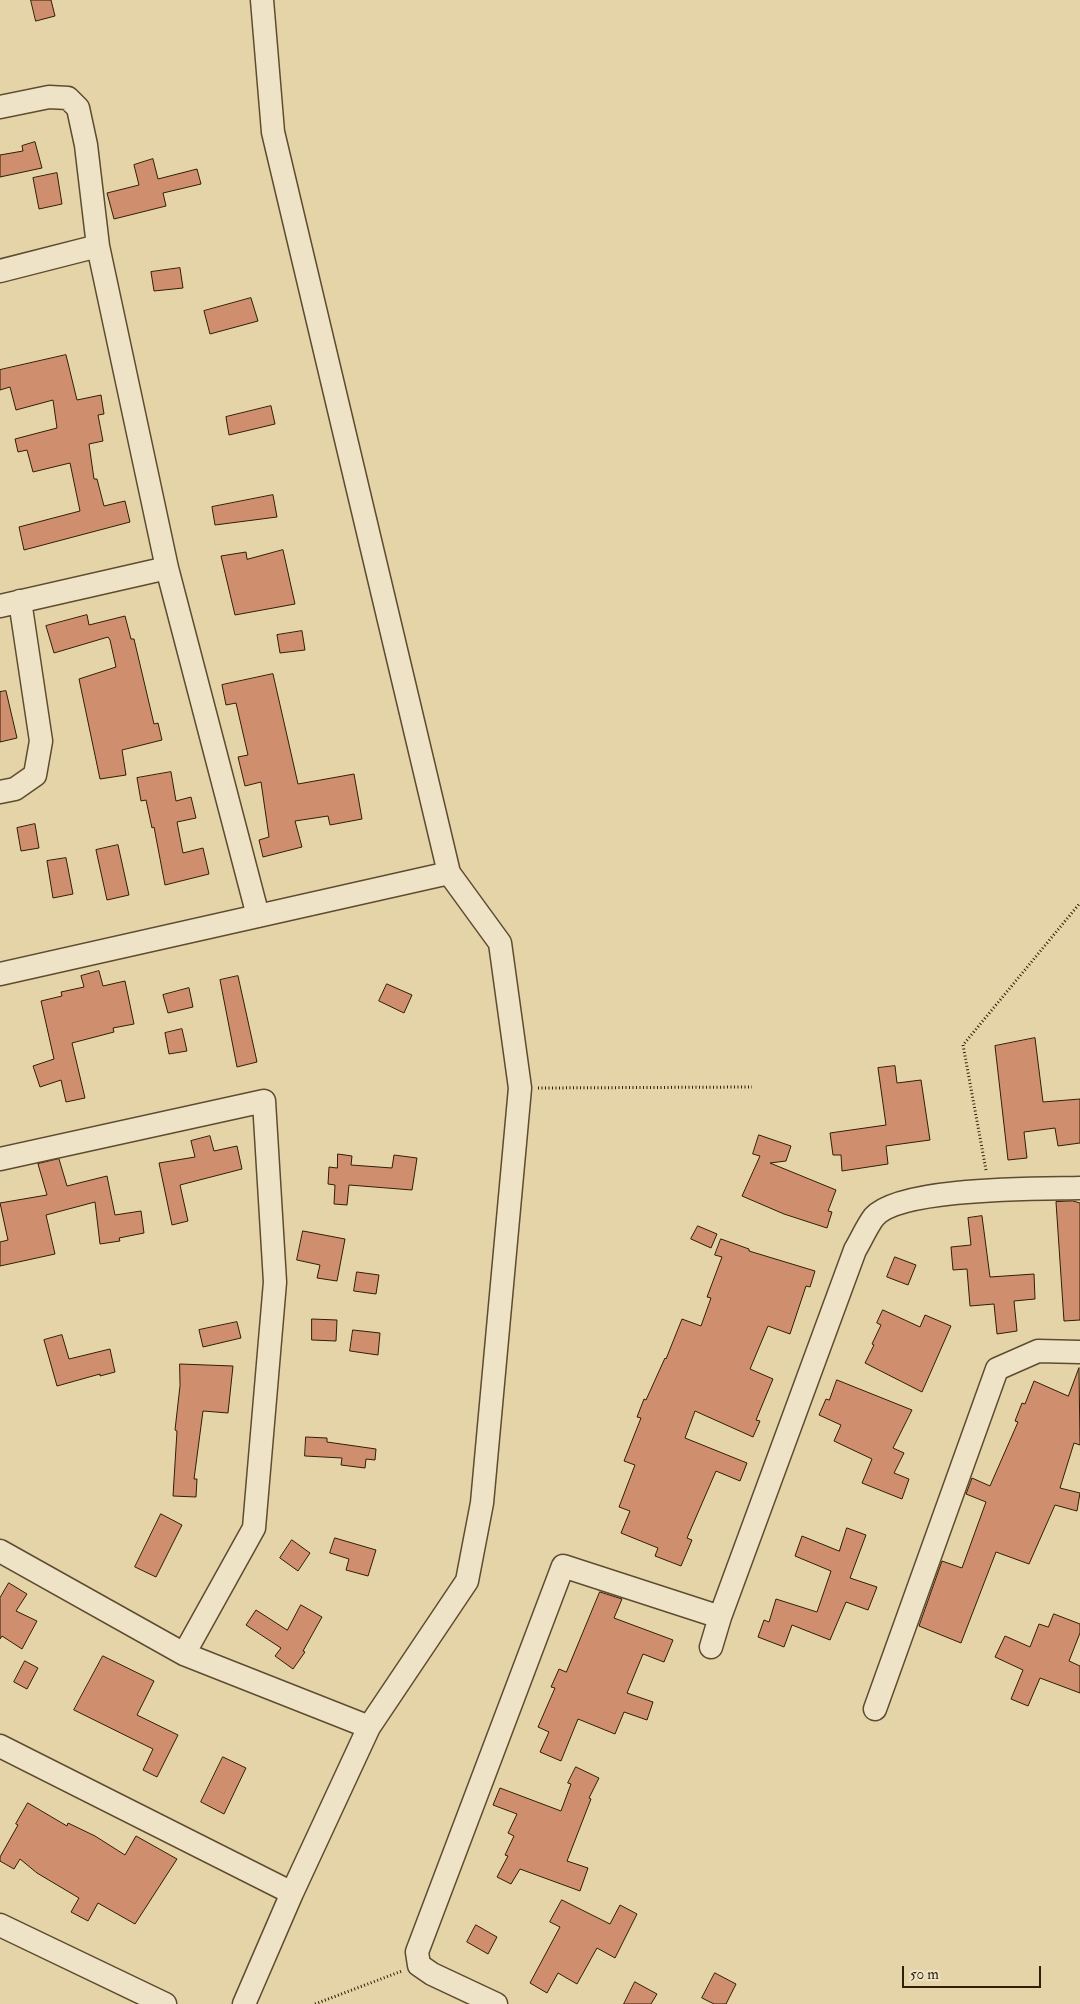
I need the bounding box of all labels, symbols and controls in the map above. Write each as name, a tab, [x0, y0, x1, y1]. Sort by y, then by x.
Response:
scale bar	[905, 1956, 1044, 1988]
text: 50 m	[910, 1965, 939, 1984]

